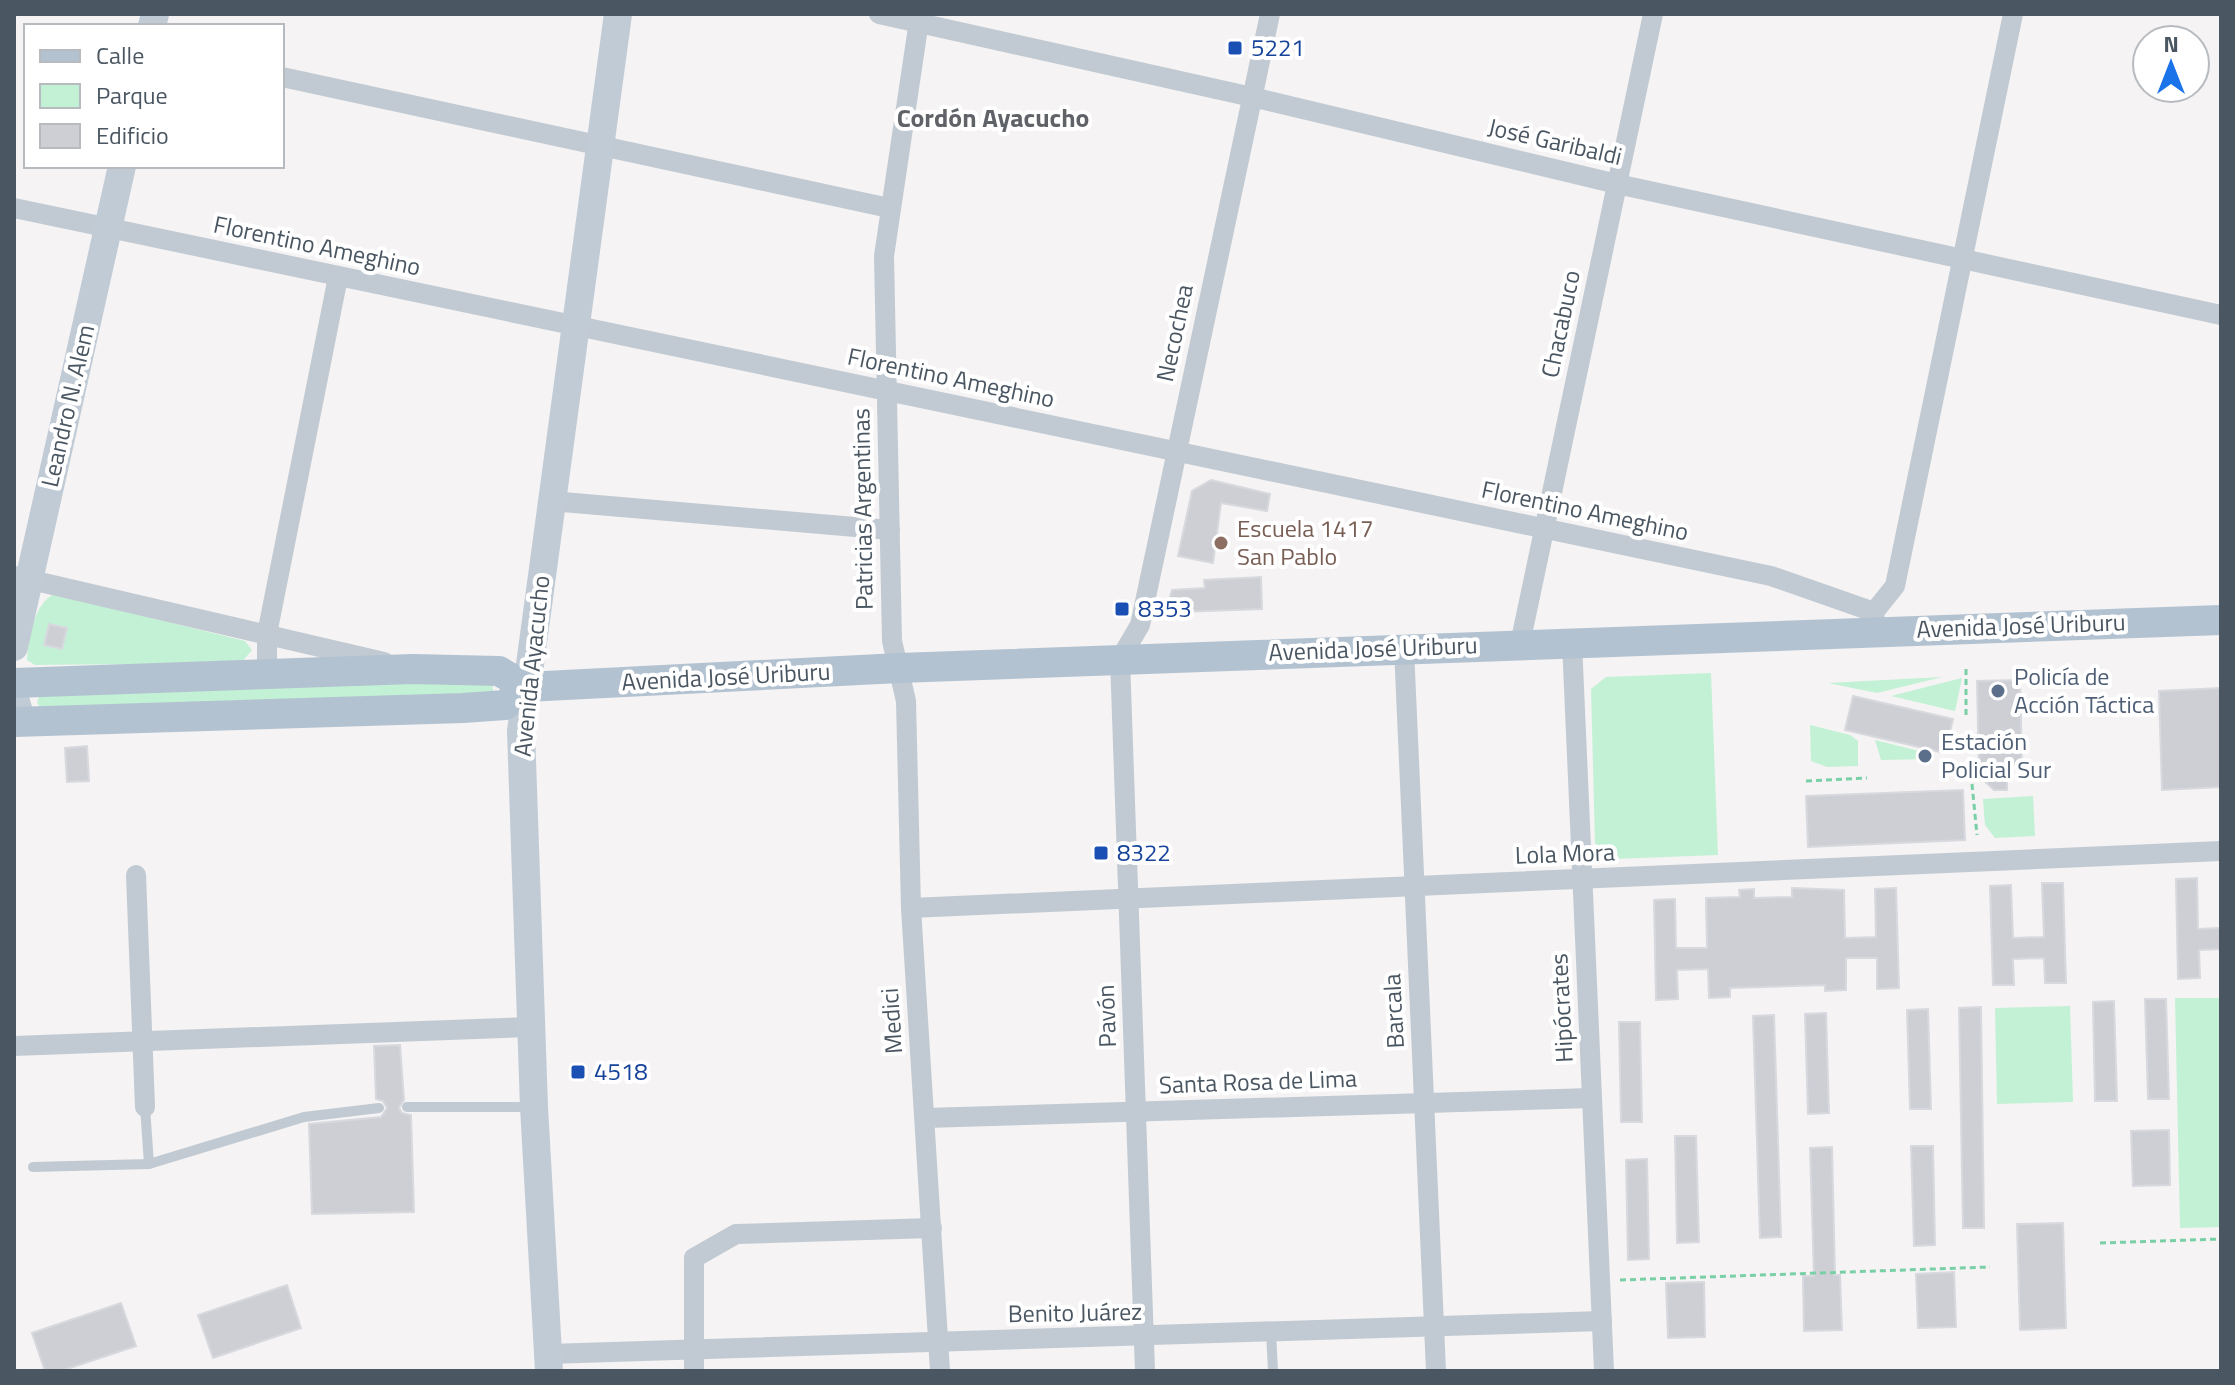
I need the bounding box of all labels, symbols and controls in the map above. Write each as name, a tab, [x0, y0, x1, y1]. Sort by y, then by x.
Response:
legend	[24, 24, 284, 168]
north arrow	[2131, 24, 2211, 104]
text: N	[2163, 27, 2179, 61]
place label: 5221	[1251, 29, 1305, 65]
text: Calle	[96, 37, 144, 73]
marker: 5221	[1226, 39, 1244, 57]
text: Parque	[96, 77, 168, 113]
district label: Cordón Ayacucho	[897, 98, 1089, 137]
street label: José Garibaldi	[1485, 108, 1626, 174]
text: Edificio	[96, 117, 169, 153]
street label: Florentino Ameghino	[210, 205, 424, 285]
street label: Chacabuco	[1531, 267, 1589, 381]
street label: Necochea	[1146, 281, 1202, 385]
street label: Leandro N. Alem	[31, 321, 103, 491]
street label: Florentino Ameghino	[844, 337, 1058, 417]
street label: Patricias Argentinas	[842, 408, 882, 610]
street label: Florentino Ameghino	[1478, 470, 1692, 550]
place label: Escuela 1417 San Pablo	[1237, 510, 1373, 574]
marker: Escuela 1417 San Pablo	[1212, 534, 1230, 552]
street label: Avenida Ayacucho	[504, 574, 558, 758]
place label: 8353	[1138, 590, 1192, 626]
marker: 8353	[1113, 600, 1131, 618]
street label: Avenida José Uriburu	[1916, 603, 2126, 647]
street label: Avenida José Uriburu	[1268, 626, 1478, 670]
street label: Avenida José Uriburu	[621, 653, 831, 699]
place label: Policía de Acción Táctica	[2014, 658, 2154, 722]
marker: Policía de Acción Táctica	[1989, 682, 2007, 700]
place label: Estación Policial Sur	[1941, 723, 2051, 787]
marker: Estación Policial Sur	[1916, 747, 1934, 765]
street label: Lola Mora	[1514, 833, 1616, 873]
place label: 8322	[1117, 834, 1171, 870]
marker: 8322	[1092, 844, 1110, 862]
street label: Hipócrates	[1540, 953, 1582, 1064]
street label: Barcala	[1373, 973, 1413, 1049]
street label: Pavón	[1087, 984, 1125, 1048]
street label: Medici	[871, 987, 911, 1055]
place label: 4518	[594, 1053, 648, 1089]
street label: Santa Rosa de Lima	[1158, 1060, 1358, 1102]
marker: 4518	[569, 1063, 587, 1081]
street label: Benito Juárez	[1008, 1293, 1142, 1331]

